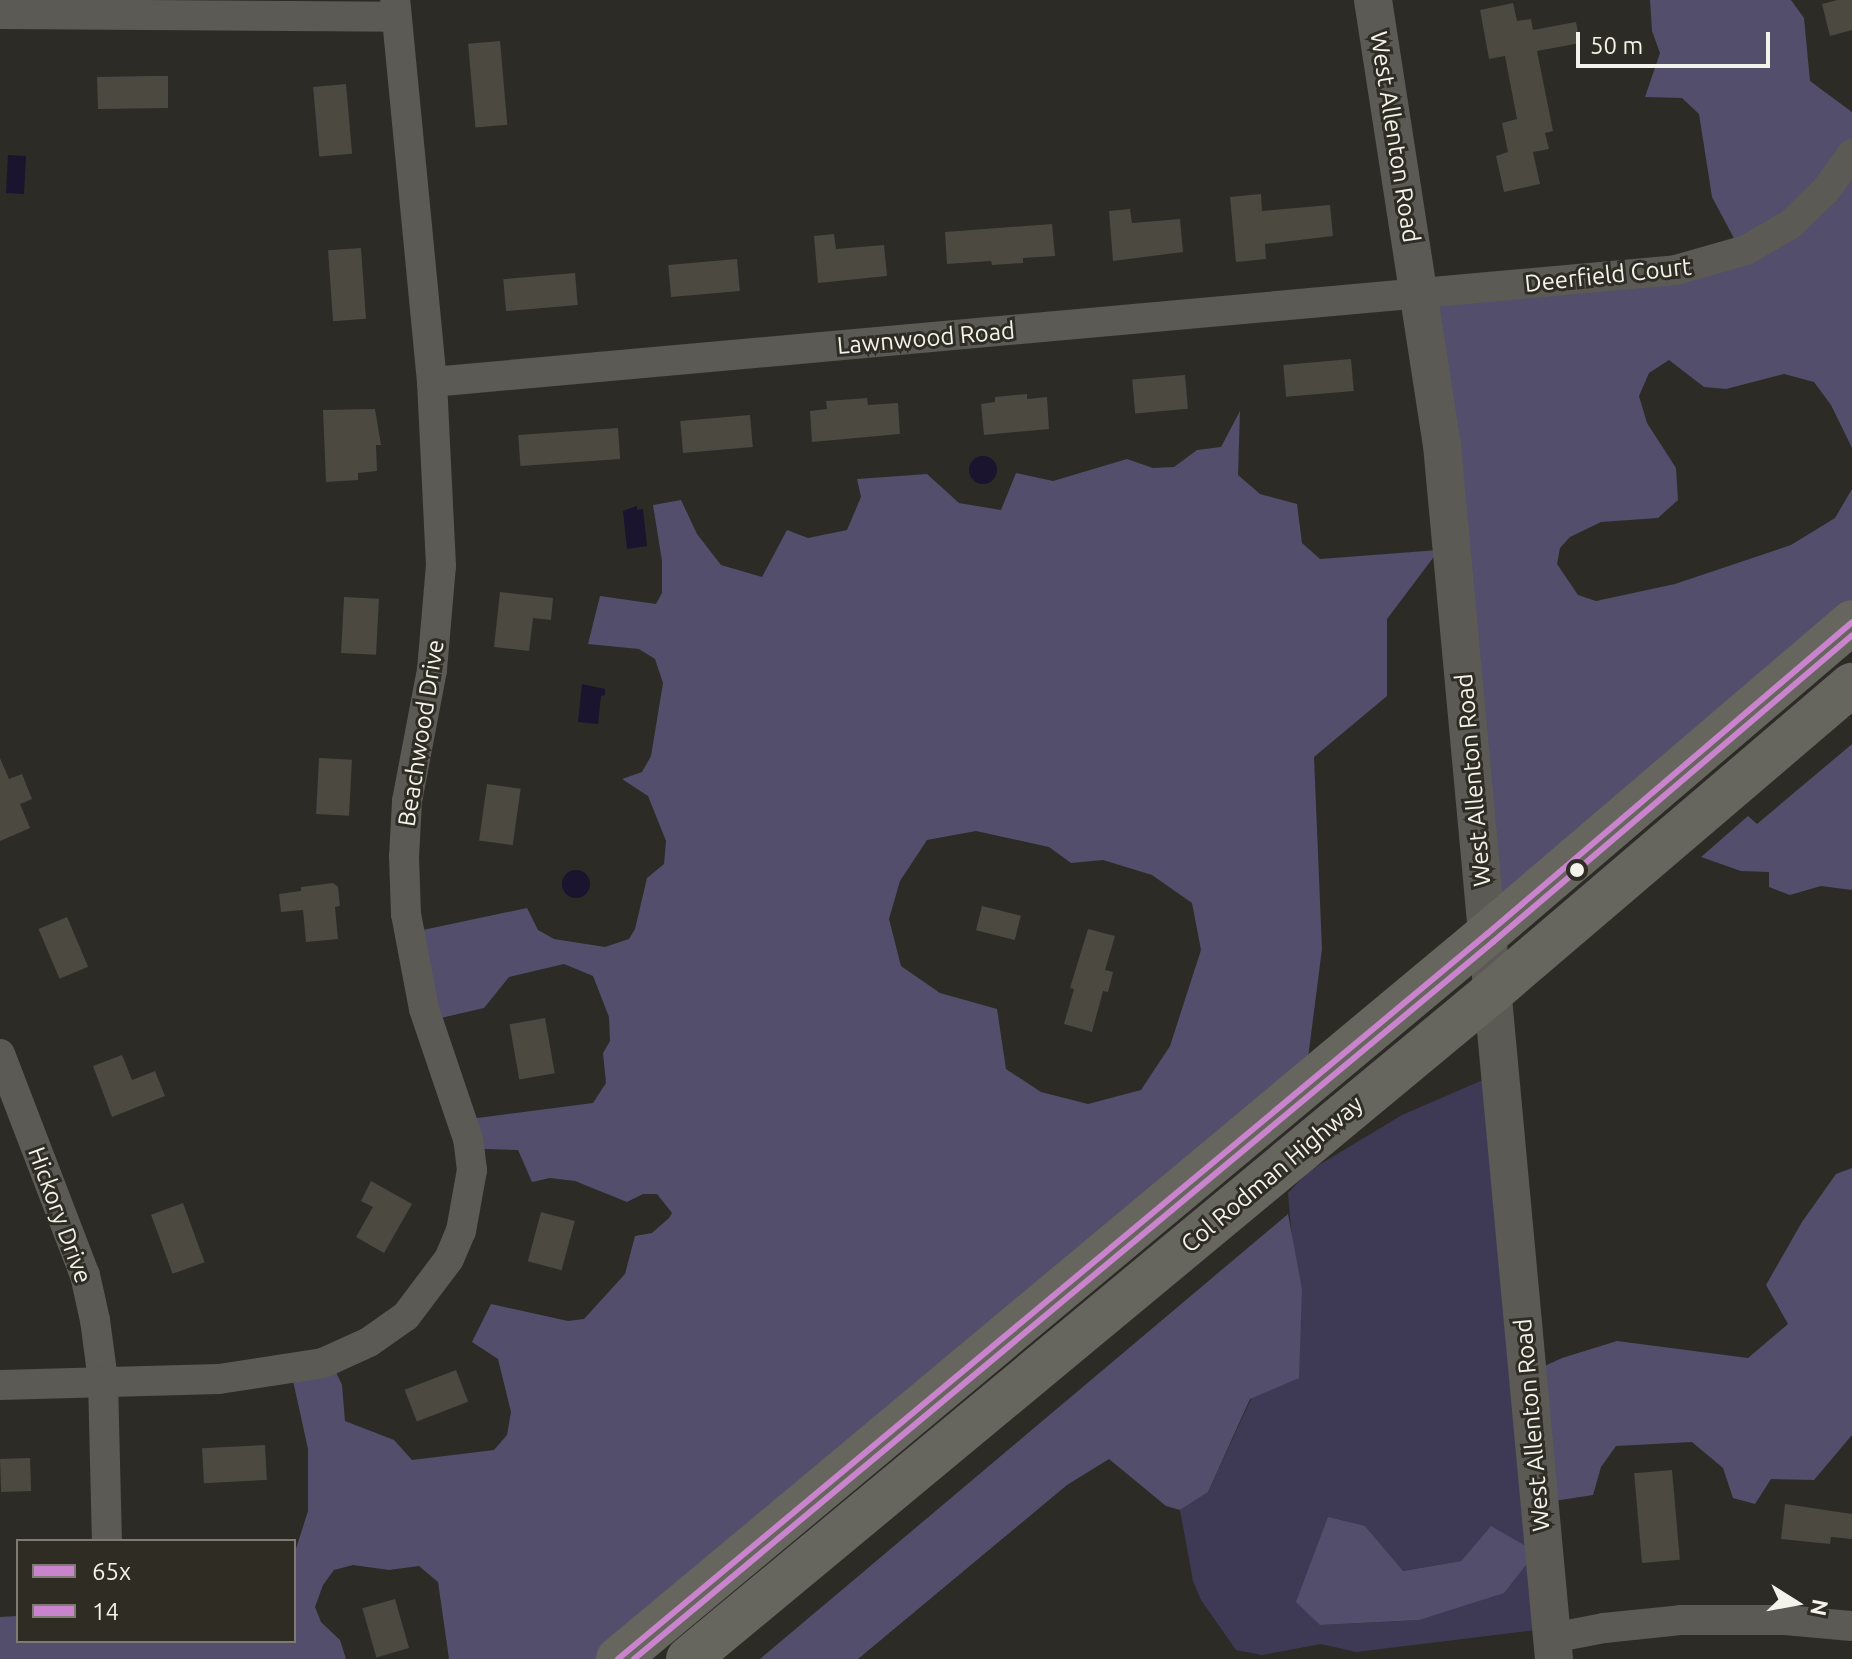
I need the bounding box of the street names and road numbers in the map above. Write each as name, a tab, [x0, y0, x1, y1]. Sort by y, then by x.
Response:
street label: West Allenton Road	[1364, 29, 1426, 245]
street label: Deerfield Court	[1523, 252, 1693, 298]
street label: Lawnwood Road	[836, 316, 1016, 360]
street label: Beachwood Drive	[392, 638, 450, 828]
street label: West Allenton Road	[1449, 672, 1497, 888]
street label: Col Rodman Highway	[1175, 1090, 1369, 1258]
street label: Hickory Drive	[22, 1143, 98, 1287]
street label: West Allenton Road	[1508, 1317, 1556, 1533]

